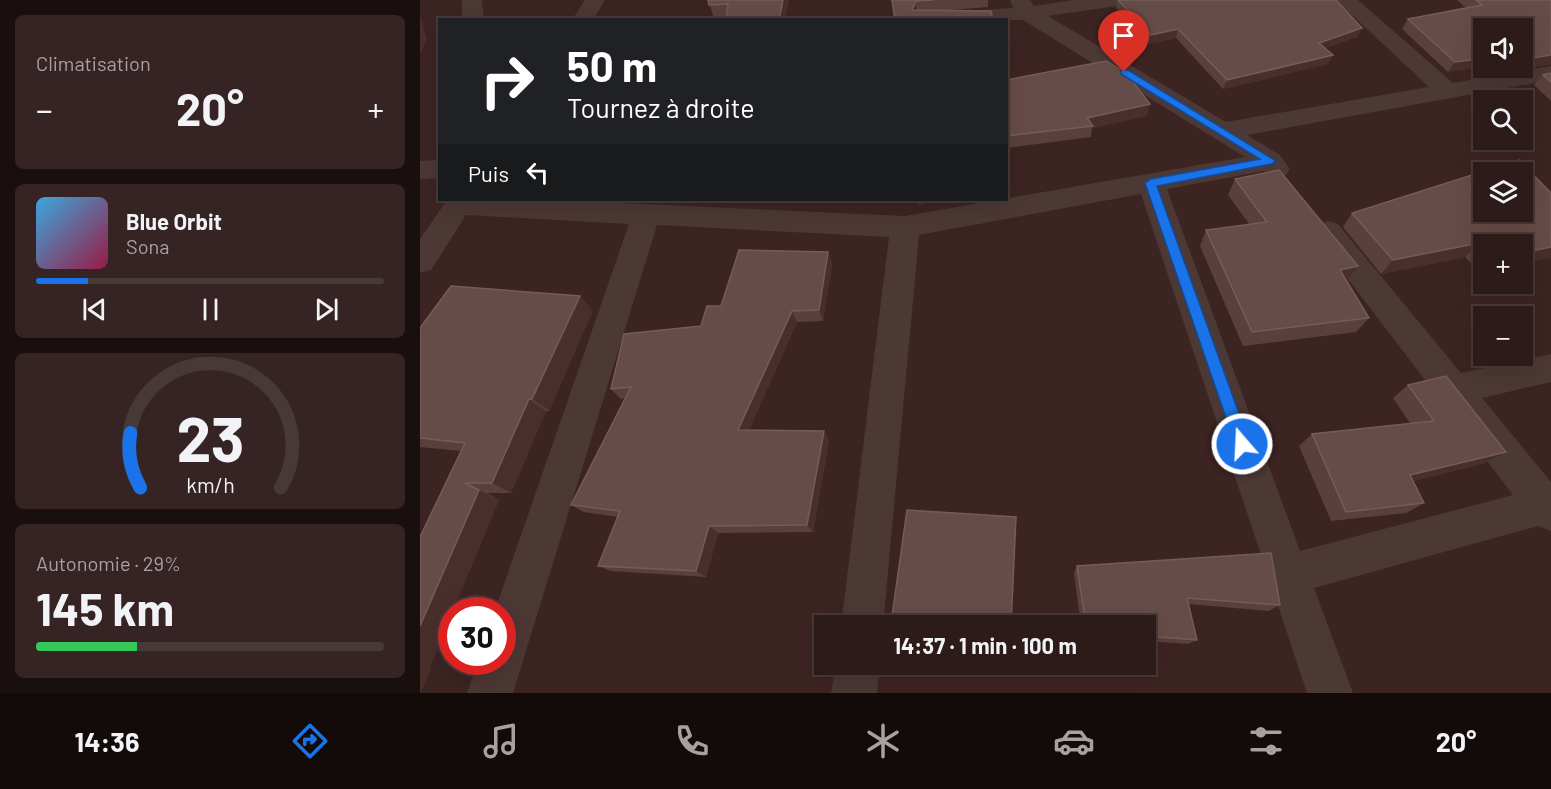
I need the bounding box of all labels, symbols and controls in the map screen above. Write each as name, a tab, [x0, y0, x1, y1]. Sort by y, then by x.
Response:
pin	[1098, 10, 1149, 72]
map controls	[1473, 18, 1533, 366]
button: sound	[1473, 18, 1533, 78]
icon: arrive	[1107, 19, 1140, 52]
text: 50 m	[567, 40, 657, 90]
icon: right	[468, 42, 546, 120]
text: Climatisation	[36, 51, 151, 75]
text: 20°	[176, 81, 244, 135]
text: −	[36, 89, 53, 129]
text: +	[368, 89, 384, 129]
button: search	[1473, 90, 1533, 150]
text: Tournez à droite	[567, 91, 755, 123]
icon: left	[521, 156, 554, 189]
text: Puis	[468, 160, 509, 186]
button: layers	[1473, 162, 1533, 222]
text: Blue Orbit	[126, 208, 222, 234]
text: Sona	[126, 234, 170, 258]
button: +	[1473, 234, 1533, 294]
icon: previous	[78, 293, 111, 326]
icon: pause	[194, 293, 227, 326]
icon: next	[310, 293, 343, 326]
button: −	[1473, 306, 1533, 366]
text: 23	[176, 400, 244, 474]
position arrow	[1210, 412, 1274, 476]
text: km/h	[186, 472, 234, 497]
text: Autonomie · 29%	[36, 551, 181, 575]
text: 145 km	[36, 581, 174, 635]
speed limit sign: 30	[438, 597, 516, 675]
text: 14:37 · 1 min · 100 m	[893, 632, 1077, 658]
icon: directions	[289, 720, 331, 762]
icon: music	[480, 720, 522, 762]
icon: phone	[671, 720, 713, 762]
icon: climate	[862, 720, 904, 762]
icon: car	[1053, 720, 1095, 762]
icon: filters	[1245, 720, 1287, 762]
text: 14:36	[75, 725, 139, 757]
text: 20°	[1436, 725, 1476, 757]

